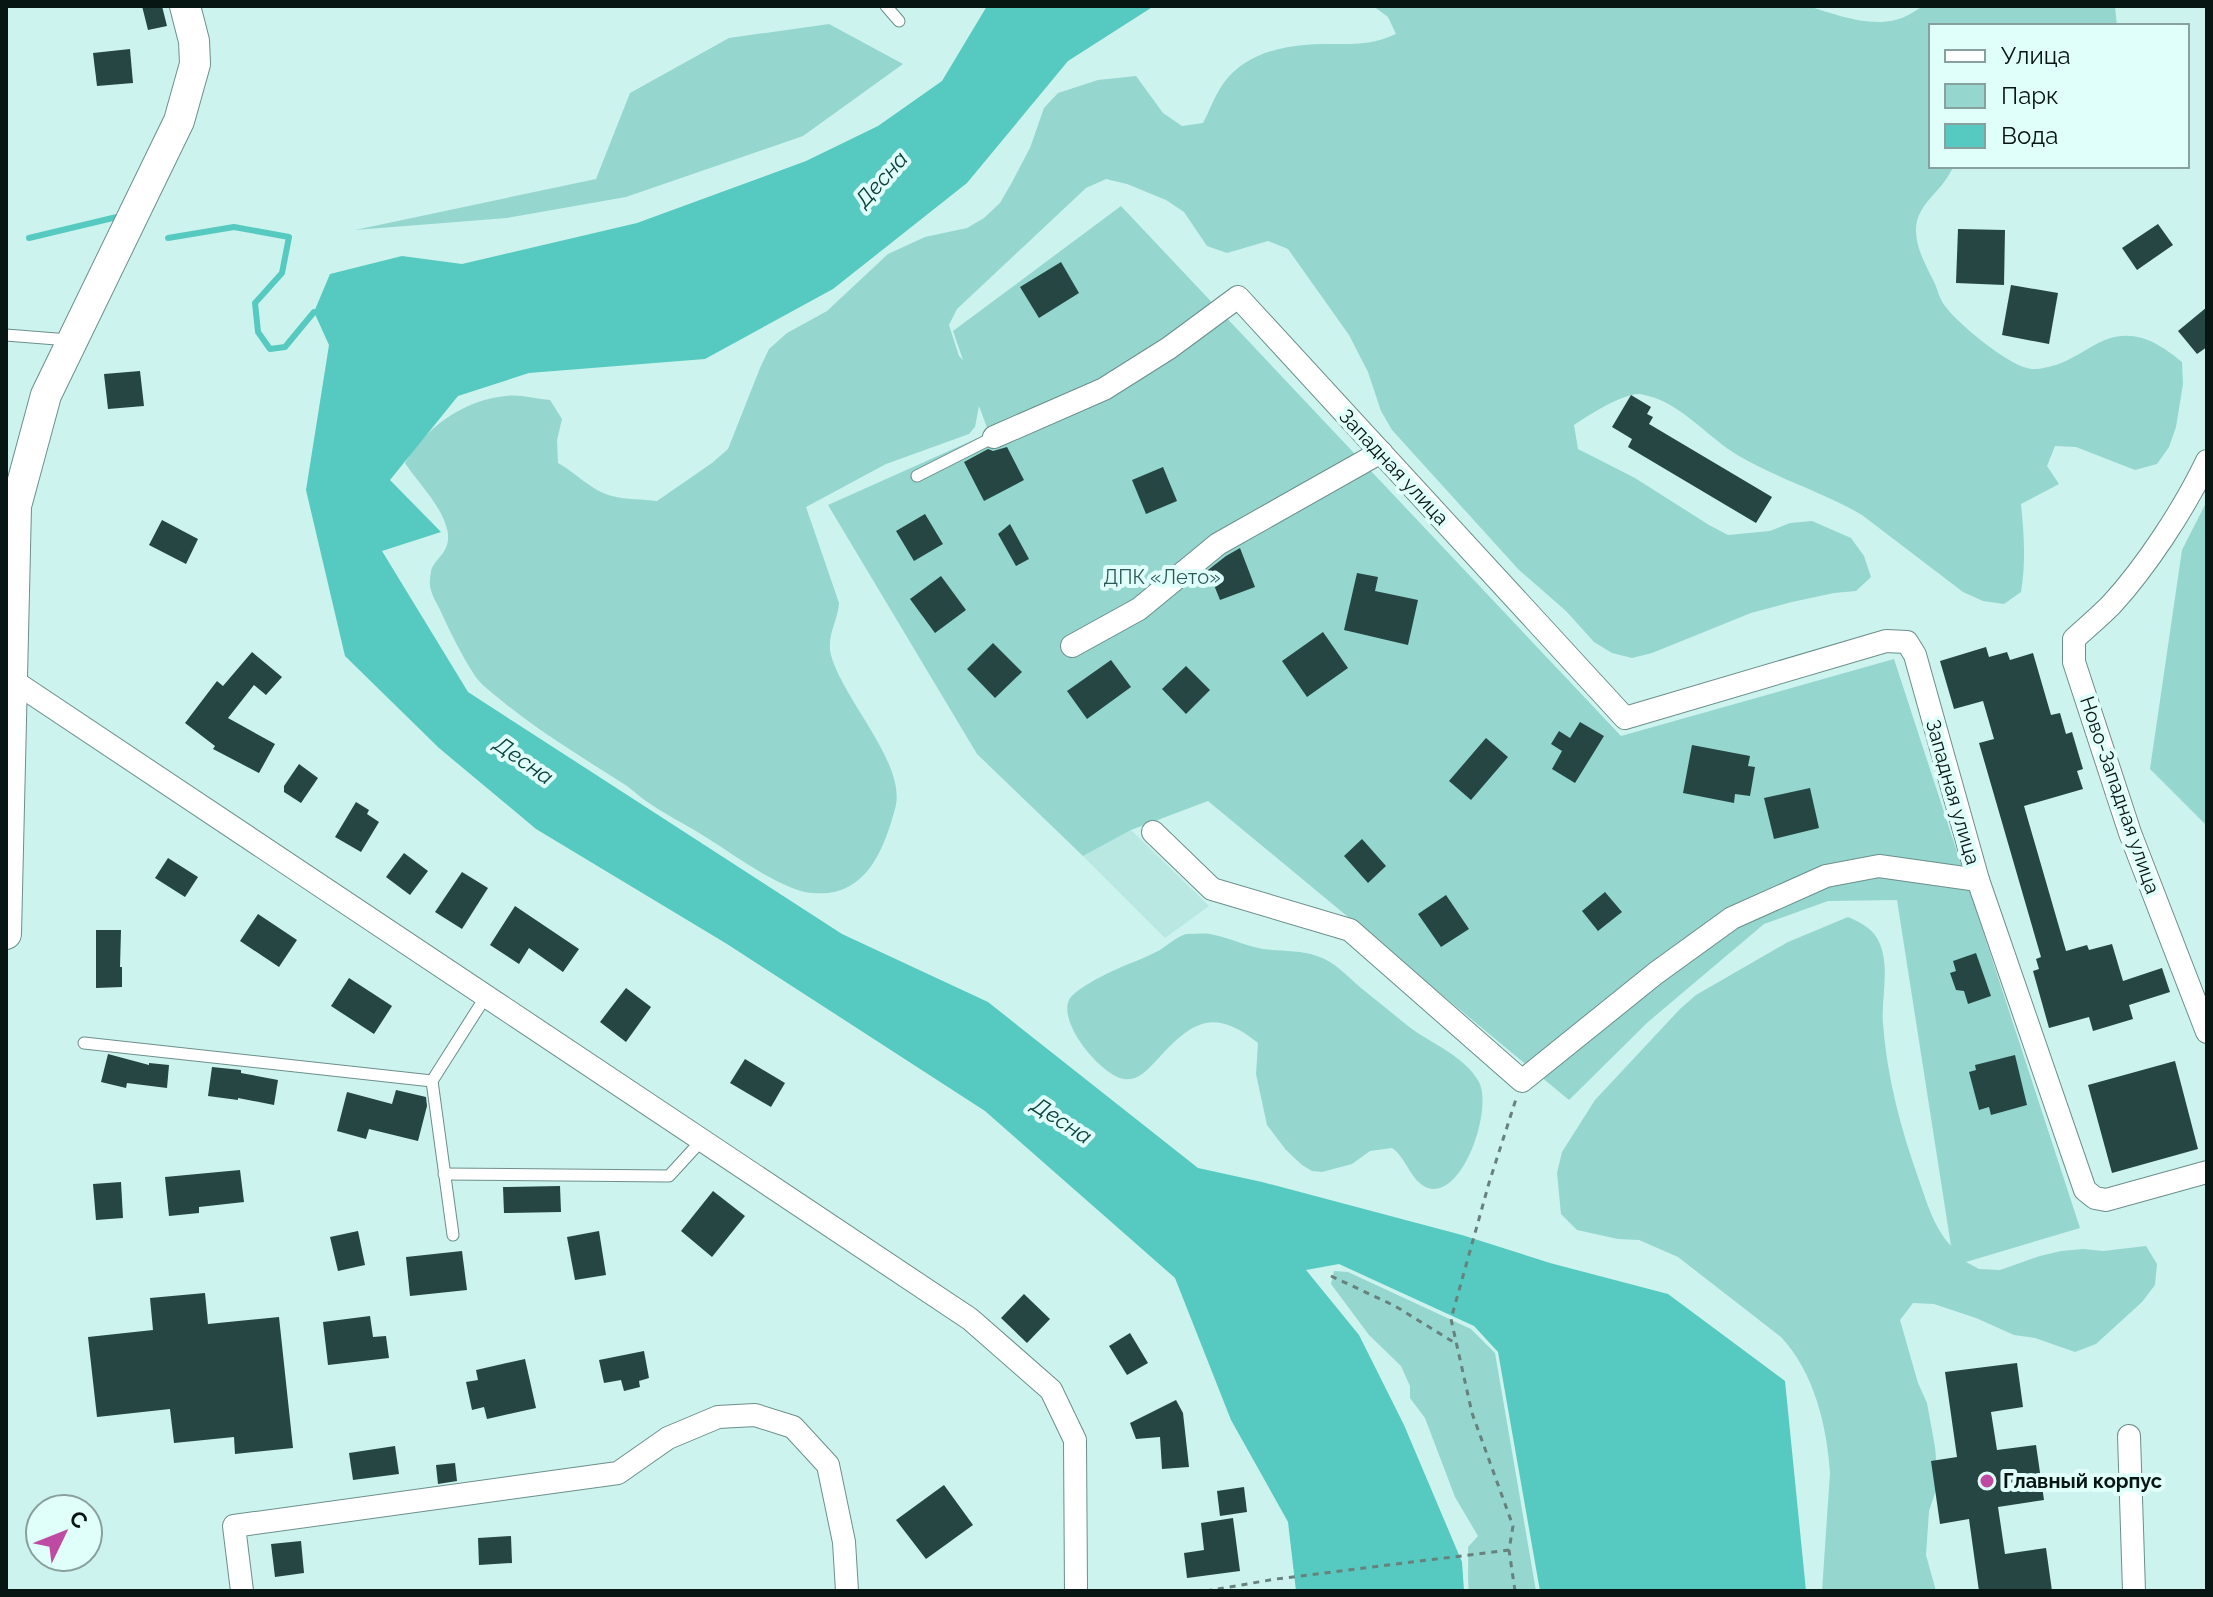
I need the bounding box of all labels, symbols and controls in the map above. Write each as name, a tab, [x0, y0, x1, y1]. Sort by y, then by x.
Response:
legend	[1929, 24, 2189, 168]
text: Улица	[2001, 41, 2071, 70]
text: Парк	[2001, 81, 2059, 110]
text: Вода	[2001, 121, 2058, 150]
water label: Десна	[848, 146, 913, 213]
street label: Западная улица	[1334, 404, 1454, 530]
park label: ДПК «Лето»	[1103, 565, 1221, 589]
street label: Ново-Западная улица	[2075, 693, 2165, 897]
street label: Западная улица	[1921, 717, 1985, 867]
water label: Десна	[489, 730, 559, 790]
water label: Десна	[1026, 1090, 1097, 1149]
place label: Главный корпус	[2003, 1469, 2162, 1493]
marker: Главный корпус	[1978, 1472, 1996, 1490]
north arrow	[24, 1493, 104, 1573]
text: С	[64, 1505, 93, 1534]

